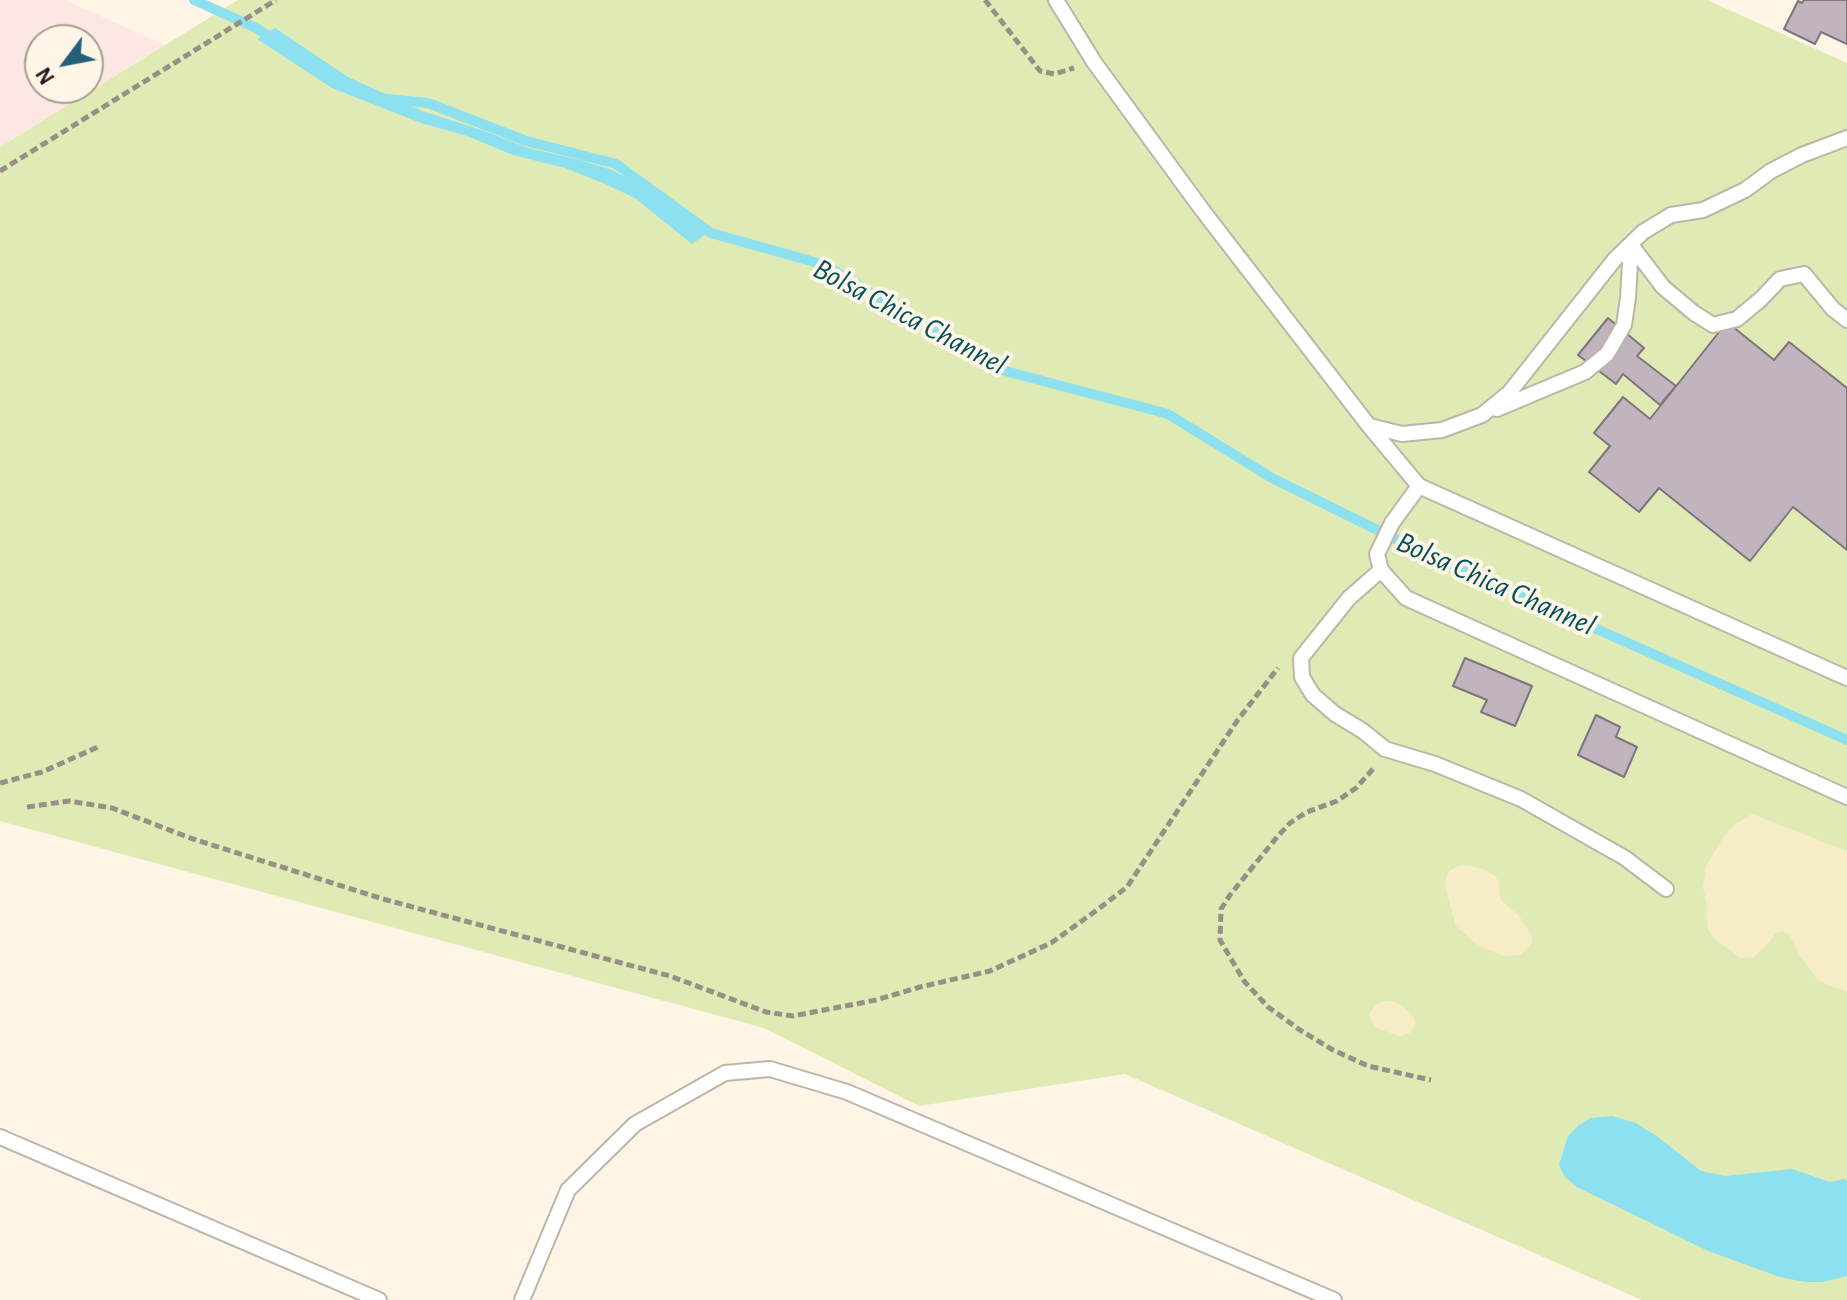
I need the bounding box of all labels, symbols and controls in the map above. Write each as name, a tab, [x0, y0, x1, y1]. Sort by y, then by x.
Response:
north arrow	[24, 24, 104, 104]
text: N	[32, 63, 59, 88]
water label: Bolsa Chica Channel	[807, 251, 1013, 383]
water label: Bolsa Chica Channel	[1391, 524, 1601, 644]

